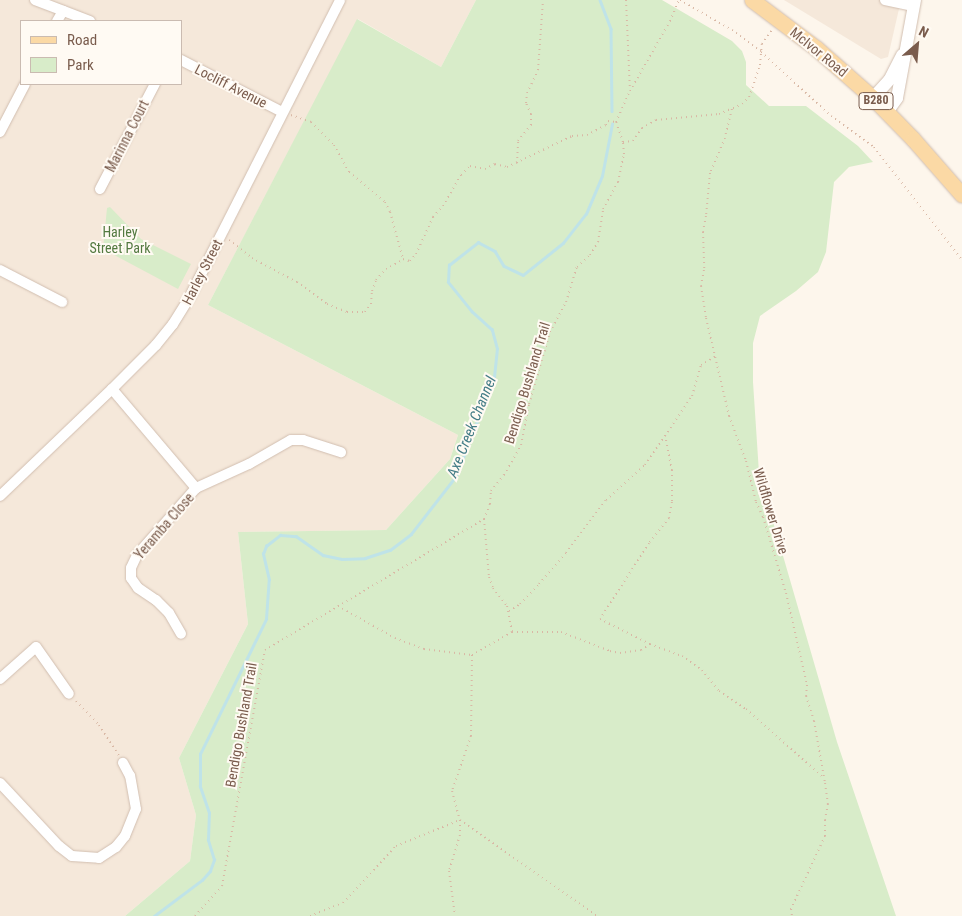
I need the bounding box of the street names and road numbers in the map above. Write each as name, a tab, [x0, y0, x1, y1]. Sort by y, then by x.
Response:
street label: McIvor Road	[787, 24, 851, 80]
street label: Locliff Avenue	[192, 61, 270, 111]
road number: B280	[858, 92, 894, 110]
street label: Marinna Court	[102, 97, 152, 175]
street label: Harley Street	[178, 236, 226, 308]
street label: Bendigo Bushland Trail	[500, 320, 554, 446]
street label: Wildflower Drive	[750, 466, 792, 556]
street label: Yeramba Close	[131, 489, 197, 563]
street label: Bendigo Bushland Trail	[222, 661, 260, 789]

